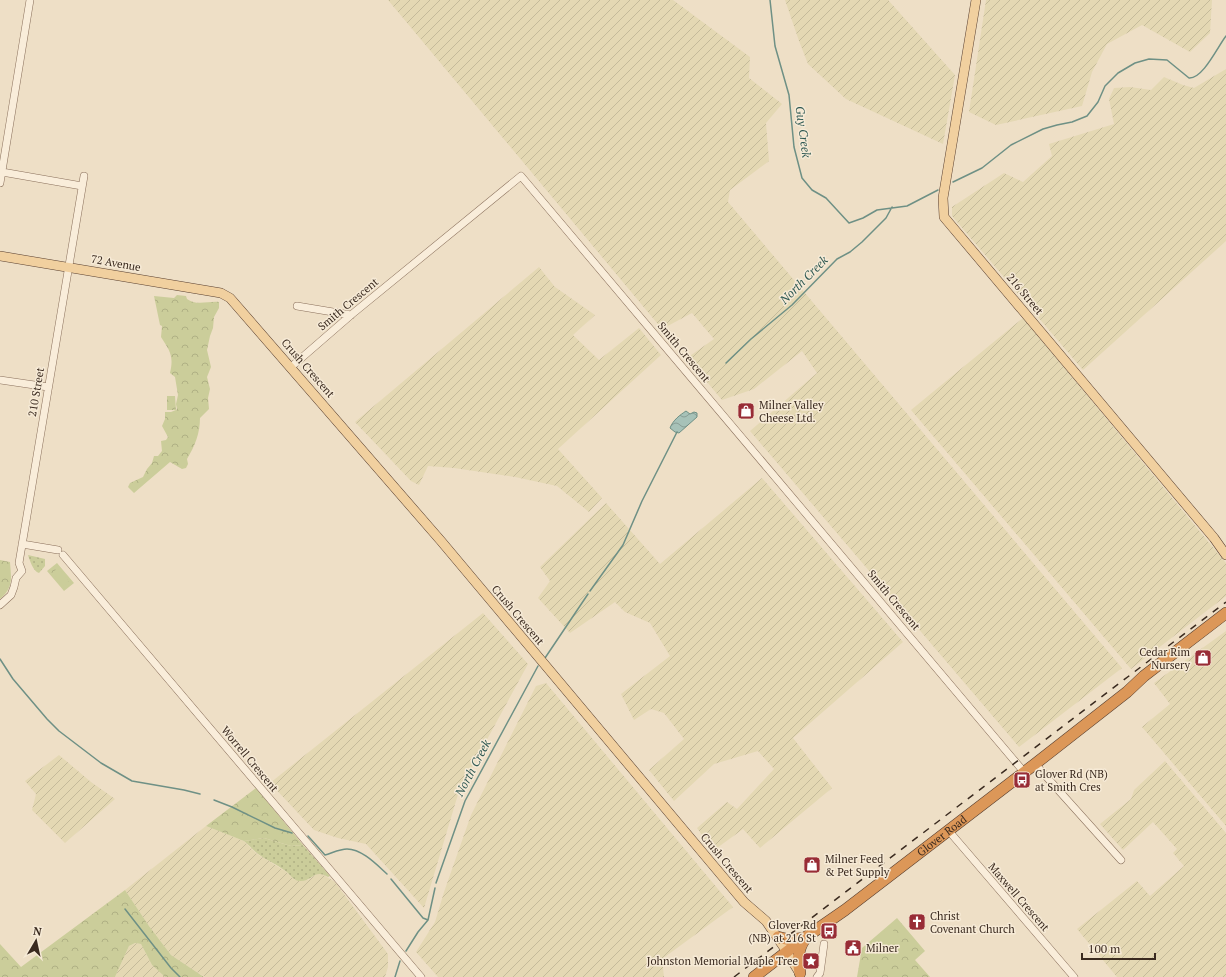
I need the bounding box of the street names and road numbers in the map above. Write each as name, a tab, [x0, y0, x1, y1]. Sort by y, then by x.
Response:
street label: 72 Avenue	[90, 252, 142, 274]
street label: 216 Street	[1004, 270, 1046, 318]
street label: Smith Crescent	[315, 275, 381, 333]
street label: Smith Crescent	[655, 319, 713, 385]
street label: Crush Crescent	[278, 335, 338, 401]
street label: 210 Street	[25, 366, 47, 418]
street label: Smith Crescent	[865, 567, 923, 633]
street label: Crush Crescent	[489, 582, 547, 648]
street label: Worrell Crescent	[218, 723, 282, 795]
street label: Glover Road	[914, 812, 969, 859]
street label: Crush Crescent	[698, 830, 756, 896]
street label: Maxwell Crescent	[985, 860, 1053, 934]

